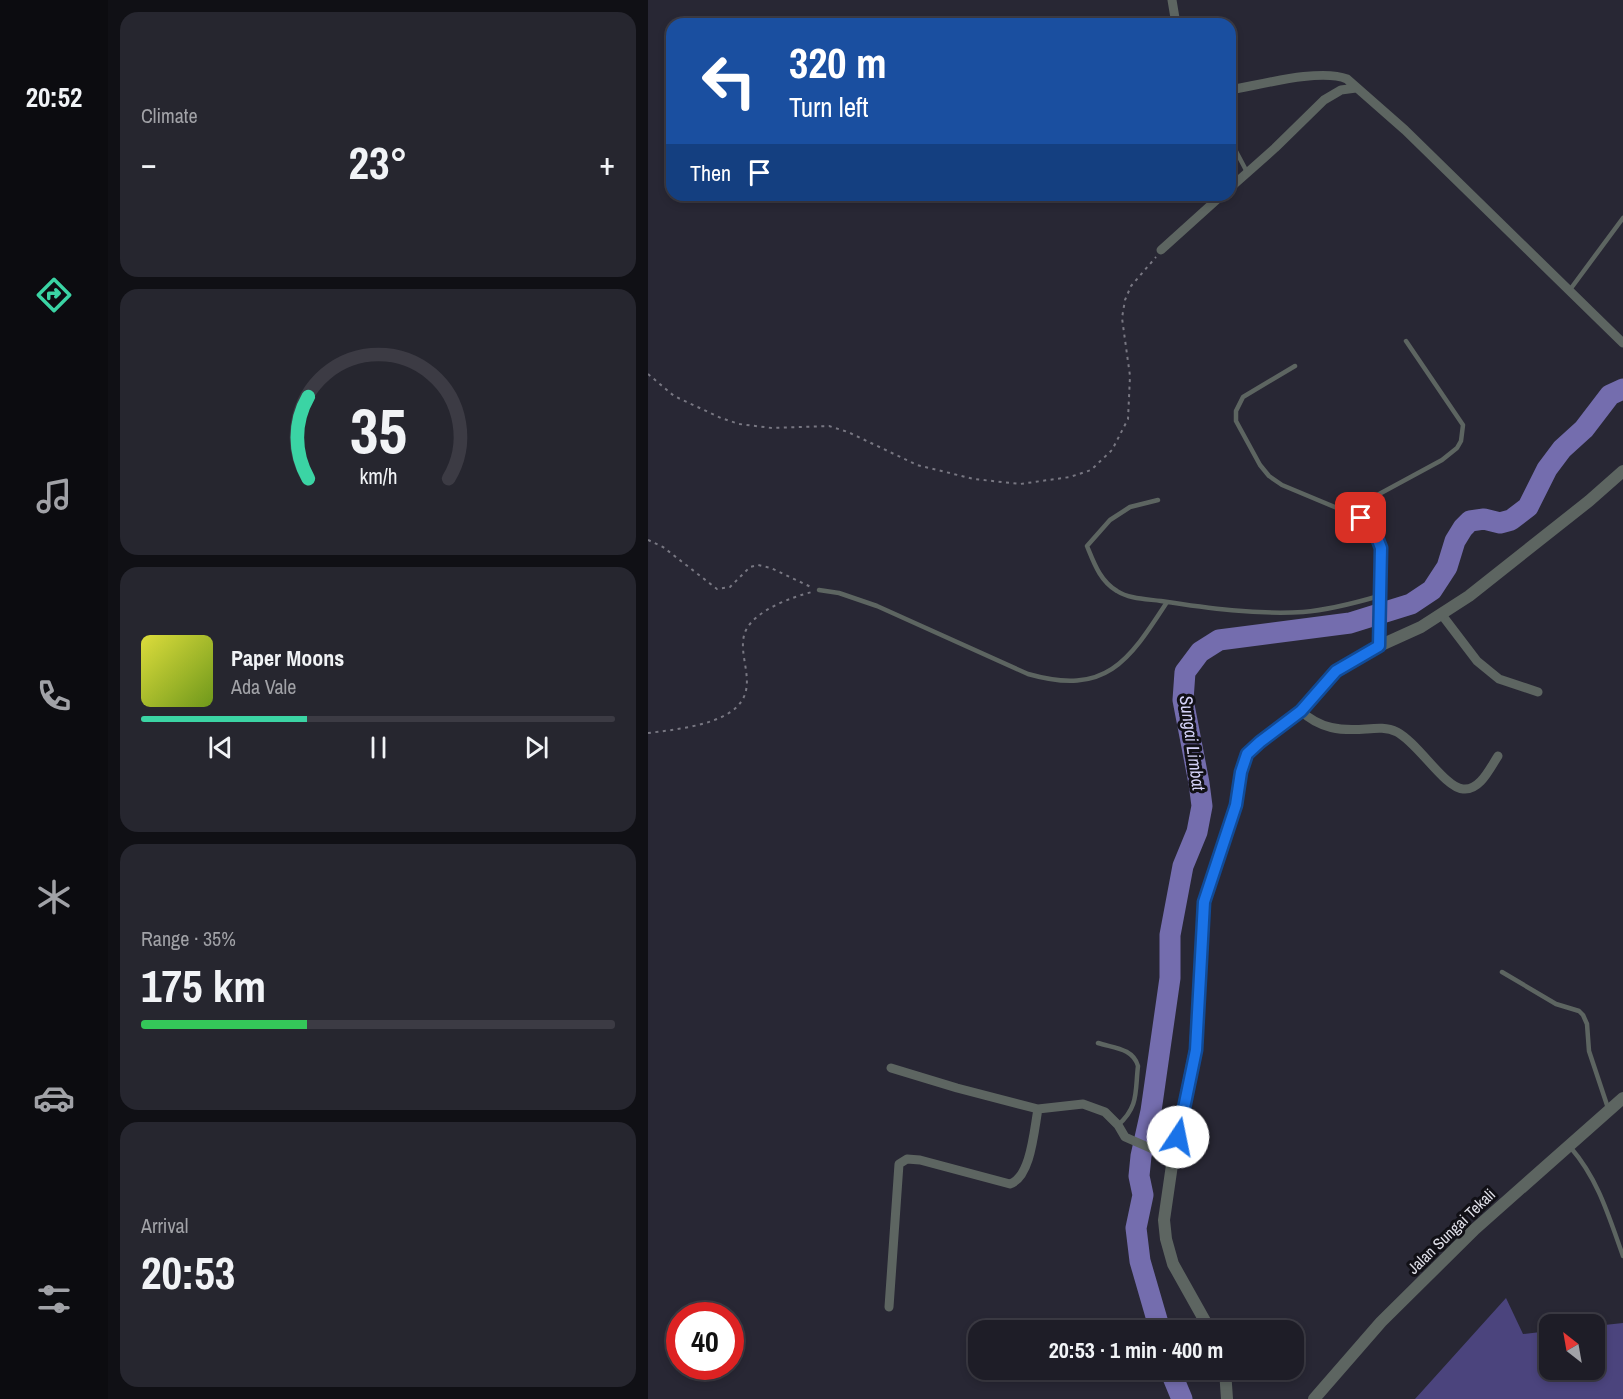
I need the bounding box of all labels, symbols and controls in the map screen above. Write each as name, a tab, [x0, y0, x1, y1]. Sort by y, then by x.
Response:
text: 320 m	[789, 35, 887, 91]
icon: left	[690, 42, 768, 120]
text: 20:52	[26, 79, 82, 115]
text: Turn left	[789, 89, 868, 125]
text: Climate	[141, 102, 198, 129]
text: 23°	[348, 132, 408, 193]
text: −	[141, 141, 157, 185]
text: +	[599, 141, 615, 185]
icon: arrive	[743, 156, 776, 189]
text: Then	[690, 158, 731, 188]
icon: directions	[33, 274, 75, 316]
text: 35	[350, 388, 406, 472]
text: km/h	[359, 463, 397, 492]
icon: music	[33, 475, 75, 517]
pin	[1335, 492, 1386, 543]
icon: arrive	[1344, 501, 1377, 534]
text: Paper Moons	[231, 643, 344, 673]
text: Ada Vale	[231, 673, 296, 700]
icon: phone	[33, 675, 75, 717]
water label: Sungai Limbat	[1173, 694, 1212, 793]
icon: previous	[204, 731, 237, 764]
icon: pause	[362, 731, 395, 764]
icon: next	[520, 731, 553, 764]
icon: climate	[33, 876, 75, 918]
text: Range · 35%	[141, 925, 236, 952]
text: 175 km	[141, 955, 266, 1016]
icon: car	[33, 1077, 75, 1119]
position arrow	[1146, 1105, 1210, 1169]
street label: Jalan Sungai Tekali	[1402, 1183, 1500, 1279]
text: Arrival	[141, 1212, 188, 1239]
text: 20:53	[141, 1242, 235, 1303]
icon: filters	[33, 1278, 75, 1320]
speed limit sign: 40	[666, 1302, 744, 1380]
north arrow	[1539, 1314, 1605, 1380]
map controls	[1539, 1314, 1605, 1380]
text: 20:53 · 1 min · 400 m	[1049, 1335, 1223, 1365]

